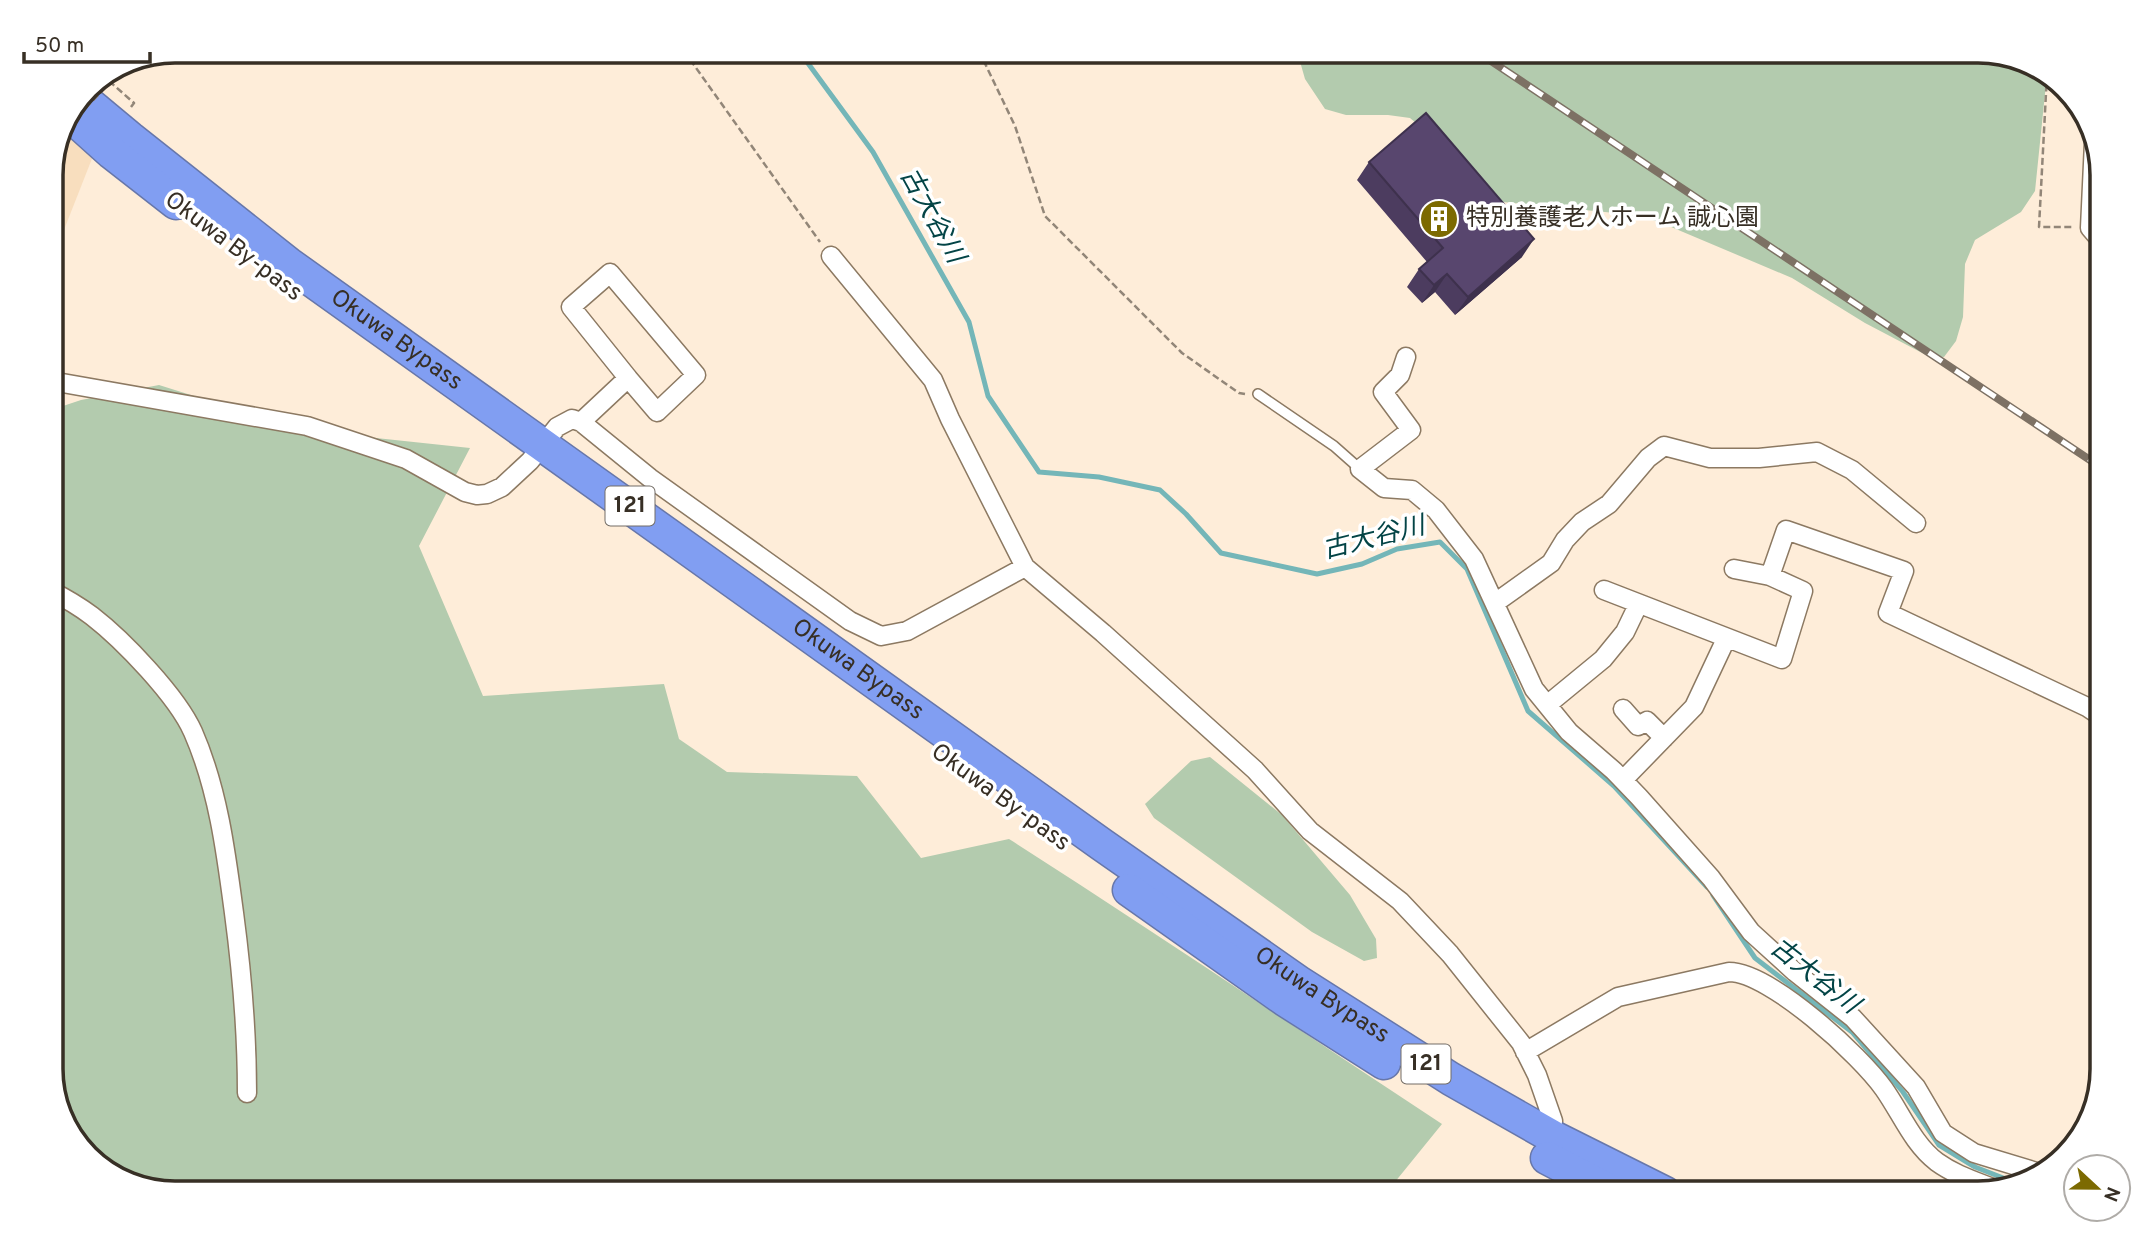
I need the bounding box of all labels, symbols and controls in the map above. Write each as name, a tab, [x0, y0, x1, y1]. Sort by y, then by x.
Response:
scale bar	[24, 21, 150, 65]
text: 50 m	[35, 33, 84, 60]
water label: 古大谷川	[891, 163, 972, 272]
street label: Okuwa By-pass	[158, 185, 308, 309]
building icon: 特別養護老人ホーム 誠心園	[1418, 198, 1460, 240]
place label: 特別養護老人ホーム 誠心園	[1466, 204, 1759, 234]
street label: Okuwa Bypass	[324, 283, 468, 398]
road number: 121	[606, 486, 654, 526]
water label: 古大谷川	[1320, 510, 1431, 568]
street label: Okuwa Bypass	[785, 613, 930, 728]
street label: Okuwa By-pass	[924, 737, 1076, 859]
water label: 古大谷川	[1763, 932, 1867, 1024]
street label: Okuwa Bypass	[1248, 940, 1395, 1051]
road number: 121	[1402, 1044, 1450, 1084]
north arrow	[2062, 1153, 2132, 1223]
text: N	[2097, 1183, 2125, 1204]

